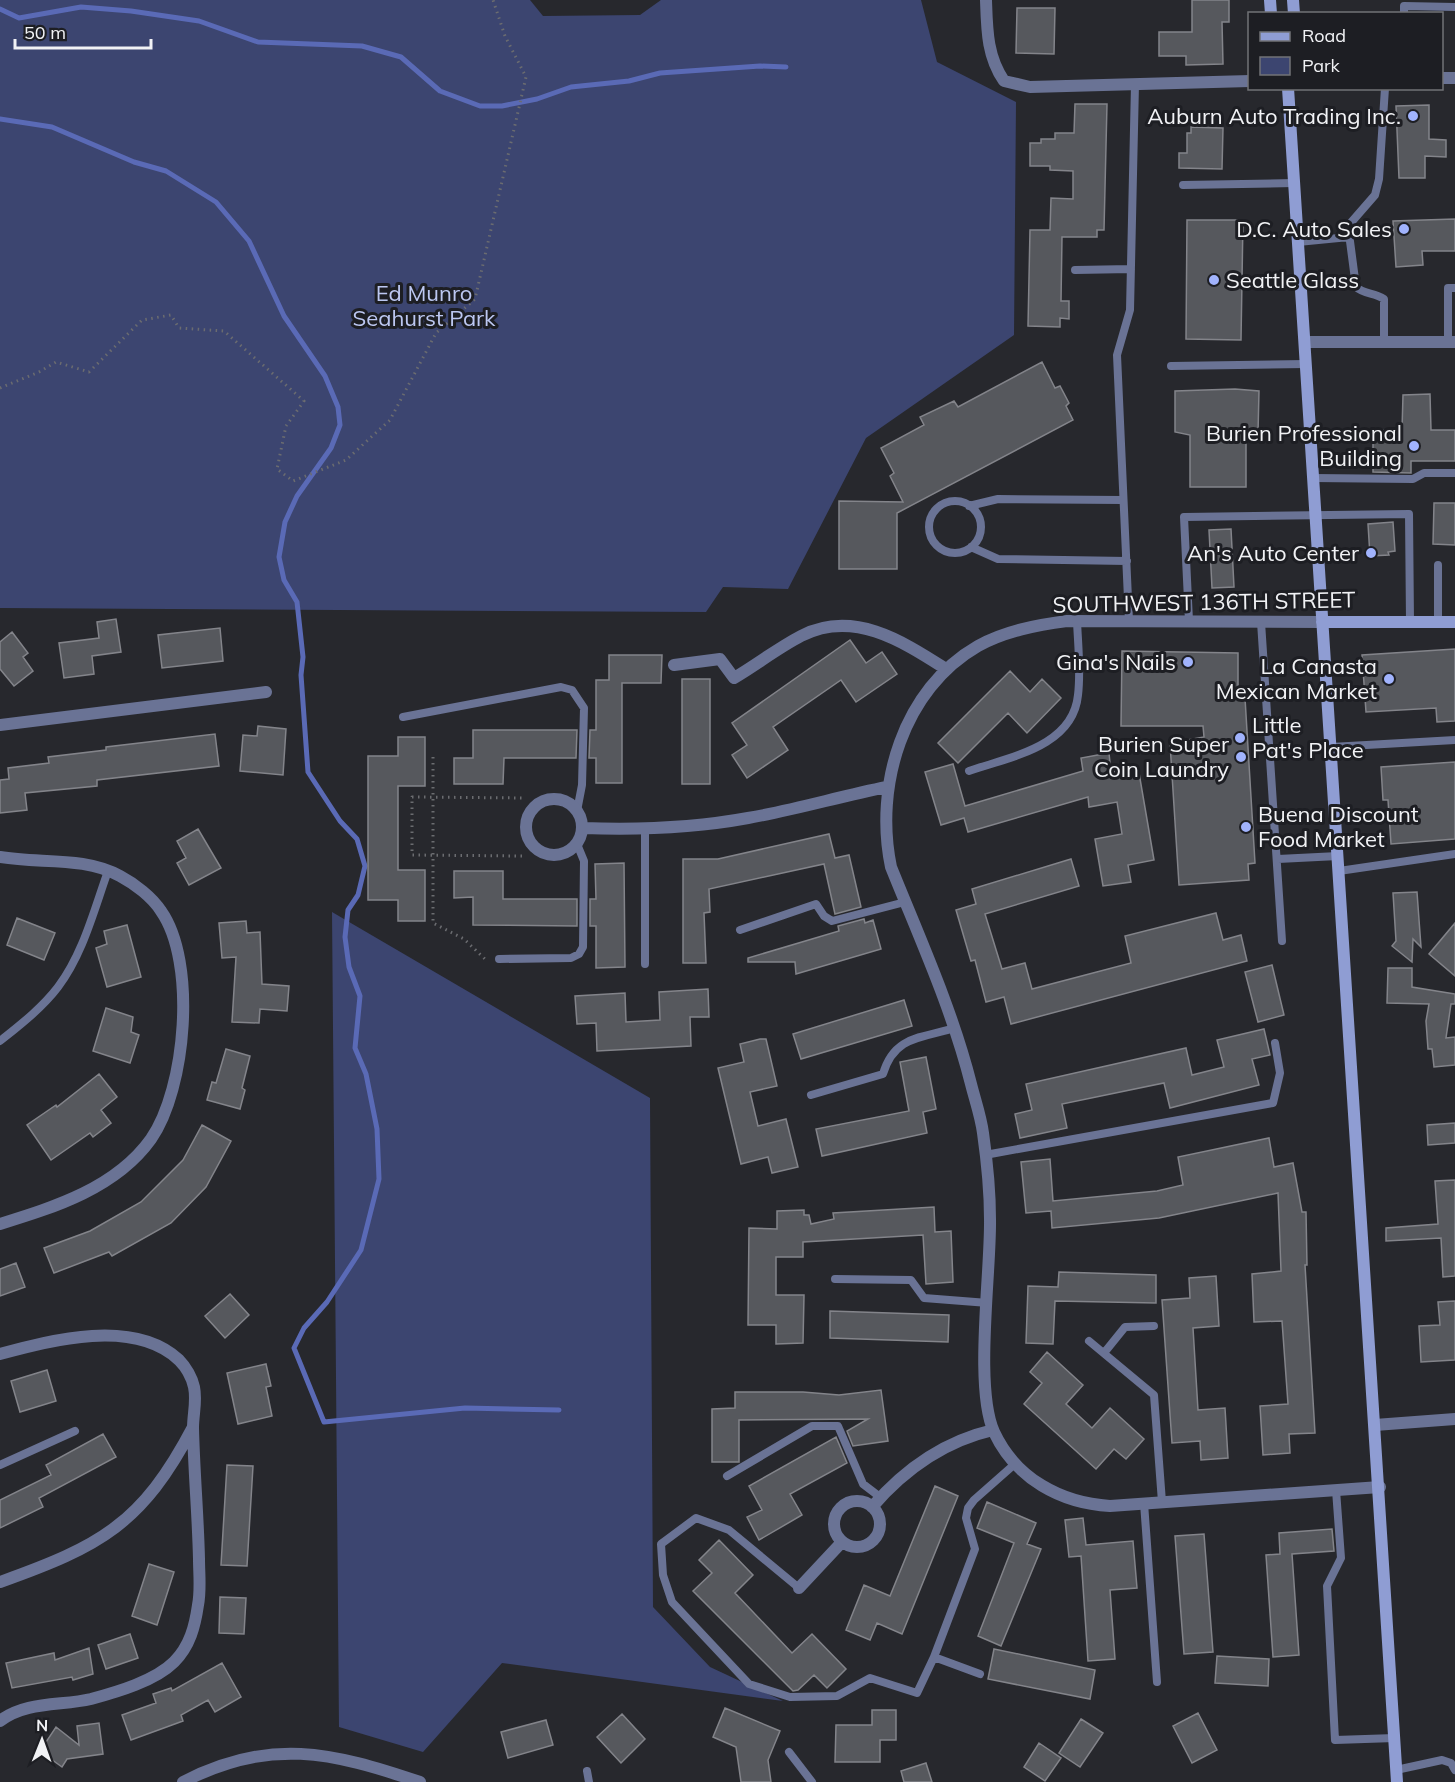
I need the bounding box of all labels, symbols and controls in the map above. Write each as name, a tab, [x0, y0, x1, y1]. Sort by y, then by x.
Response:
scale bar	[15, 12, 152, 50]
legend	[1248, 12, 1443, 90]
text: 50 m	[24, 21, 66, 44]
text: Road	[1302, 24, 1346, 47]
text: Park	[1302, 54, 1341, 77]
place label: Auburn Auto Trading Inc.	[1147, 102, 1401, 130]
marker: Auburn Auto Trading Inc.	[1406, 109, 1420, 123]
place label: D.C. Auto Sales	[1236, 215, 1392, 243]
marker: D.C. Auto Sales	[1397, 222, 1411, 236]
place label: Seattle Glass	[1226, 266, 1359, 294]
marker: Seattle Glass	[1207, 273, 1221, 287]
park label: Ed Munro Seahurst Park	[353, 279, 496, 332]
place label: Burien Professional Building	[1206, 419, 1402, 472]
marker: Burien Professional Building	[1407, 439, 1421, 453]
place label: An's Auto Center	[1187, 539, 1359, 567]
marker: An's Auto Center	[1364, 546, 1378, 560]
street label: SOUTHWEST 136TH STREET	[1052, 585, 1356, 619]
place label: Gina's Nails	[1056, 648, 1176, 676]
place label: La Canasta Mexican Market	[1216, 652, 1377, 705]
marker: Gina's Nails	[1181, 655, 1195, 669]
marker: La Canasta Mexican Market	[1382, 672, 1396, 686]
place label: Little Pat's Place	[1252, 711, 1364, 764]
place label: Burien Super Coin Laundry	[1094, 730, 1229, 783]
marker: Little Pat's Place	[1233, 731, 1247, 745]
marker: Burien Super Coin Laundry	[1234, 750, 1248, 764]
place label: Buena Discount Food Market	[1258, 800, 1419, 853]
marker: Buena Discount Food Market	[1239, 820, 1253, 834]
north arrow	[12, 1710, 72, 1770]
text: N	[36, 1715, 48, 1735]

